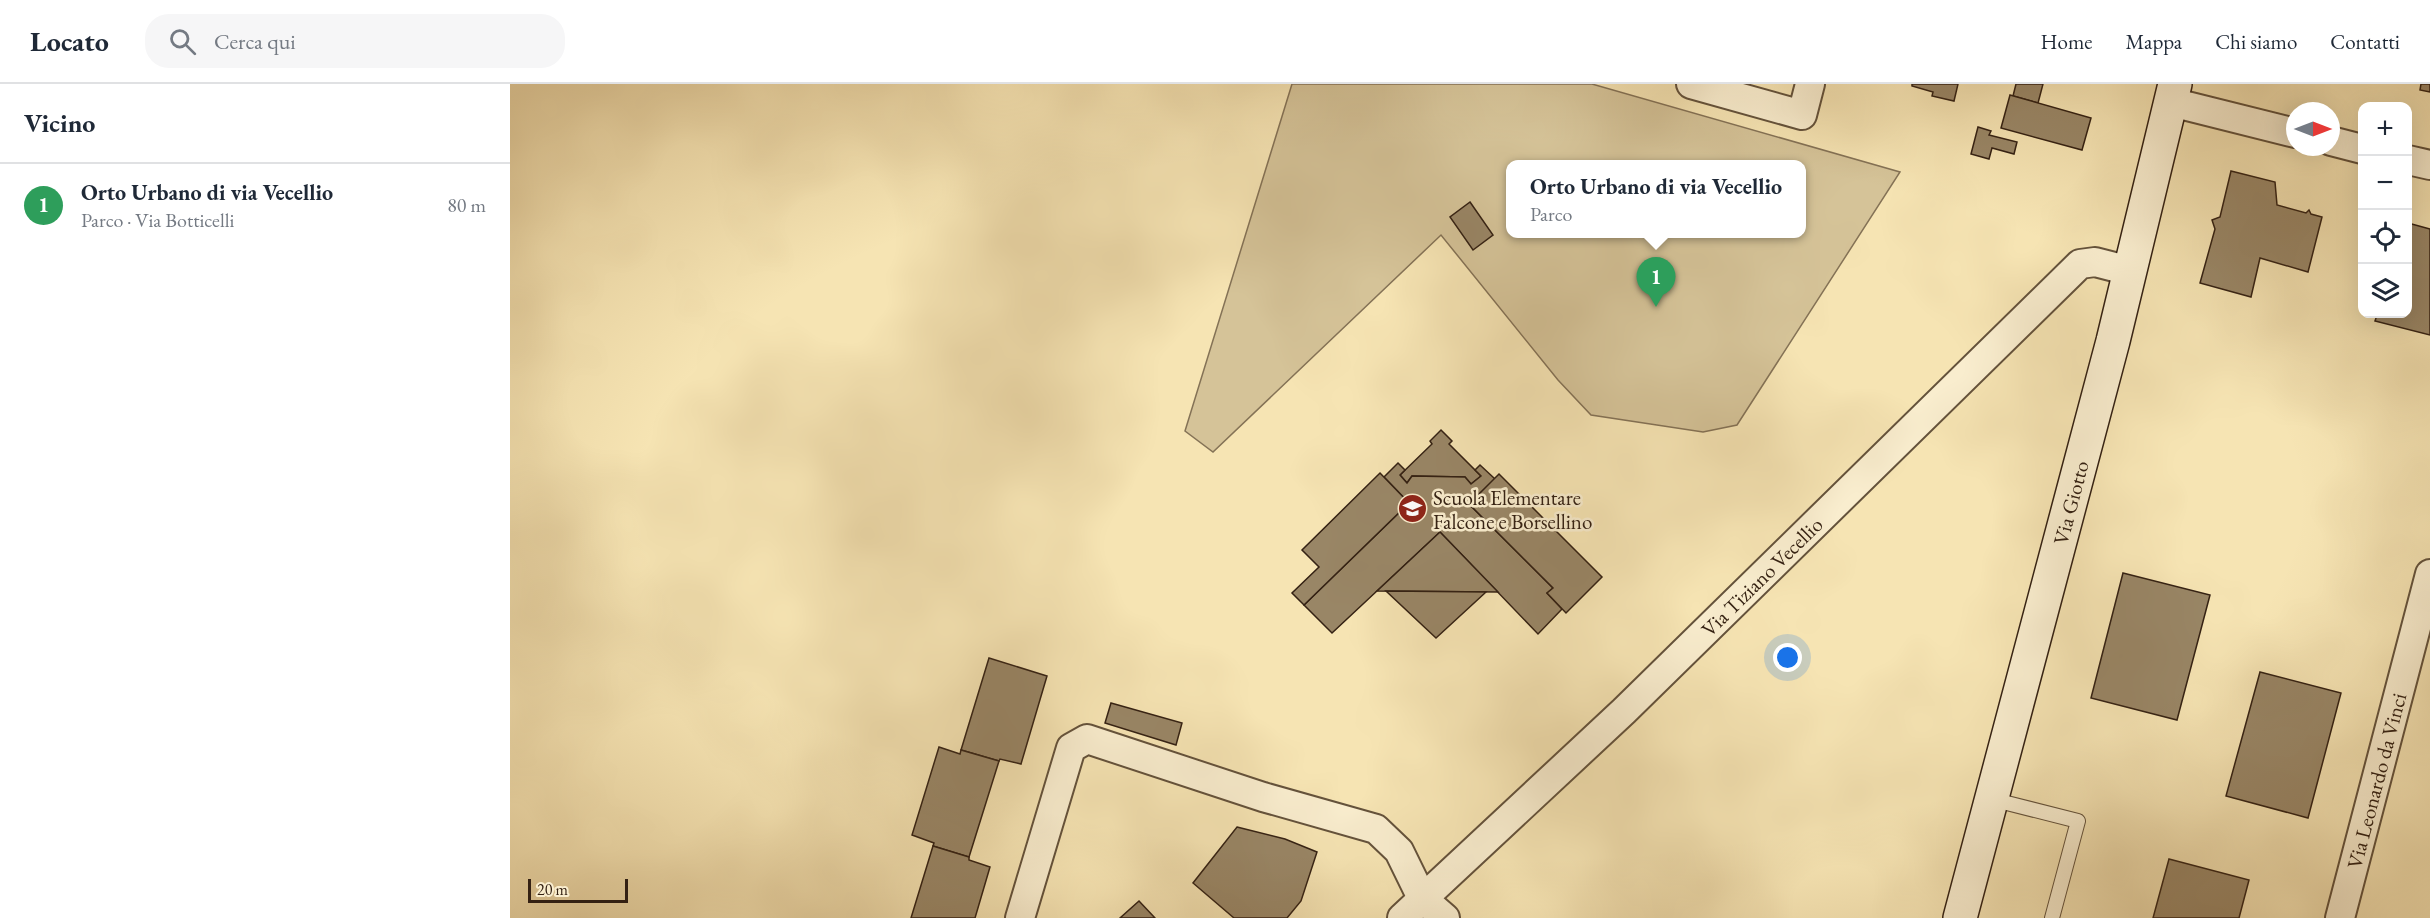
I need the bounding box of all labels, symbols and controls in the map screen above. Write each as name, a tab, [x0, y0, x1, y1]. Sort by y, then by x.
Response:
search box	[145, 14, 565, 68]
text: Locato	[30, 23, 109, 59]
icon: search	[166, 25, 199, 58]
text: Cerca qui	[214, 27, 296, 56]
text: Home	[2041, 28, 2093, 55]
text: Mappa	[2126, 28, 2182, 55]
text: Chi siamo	[2215, 28, 2297, 55]
text: Contatti	[2330, 28, 2400, 55]
north arrow	[2286, 102, 2340, 156]
map controls	[2358, 102, 2412, 318]
button: +	[2358, 102, 2412, 156]
text: Vicino	[24, 106, 95, 140]
button: −	[2358, 156, 2412, 210]
popup	[1506, 160, 1806, 238]
text: Orto Urbano di via Vecellio	[1530, 172, 1782, 201]
text: Orto Urbano di via Vecellio	[81, 178, 333, 207]
text: 1	[38, 192, 49, 218]
text: 80 m	[447, 192, 486, 218]
text: Parco	[1530, 201, 1572, 227]
text: Parco · Via Botticelli	[81, 207, 234, 233]
button: locate	[2358, 210, 2412, 264]
pin: 1	[1636, 258, 1676, 307]
button: layers	[2358, 264, 2412, 318]
street label: Via Giotto	[2046, 457, 2094, 547]
place label: Scuola Elementare Falcone e Borsellino	[1433, 484, 1592, 535]
school or university icon: Scuola Elementare Falcone e Borsellino	[1396, 493, 1428, 525]
street label: Via Tiziano Vecellio	[1695, 511, 1828, 642]
your location	[1773, 643, 1802, 672]
street label: Via Leonardo da Vinci	[2340, 690, 2412, 871]
scale bar	[528, 876, 628, 904]
text: 20 m	[537, 879, 568, 900]

